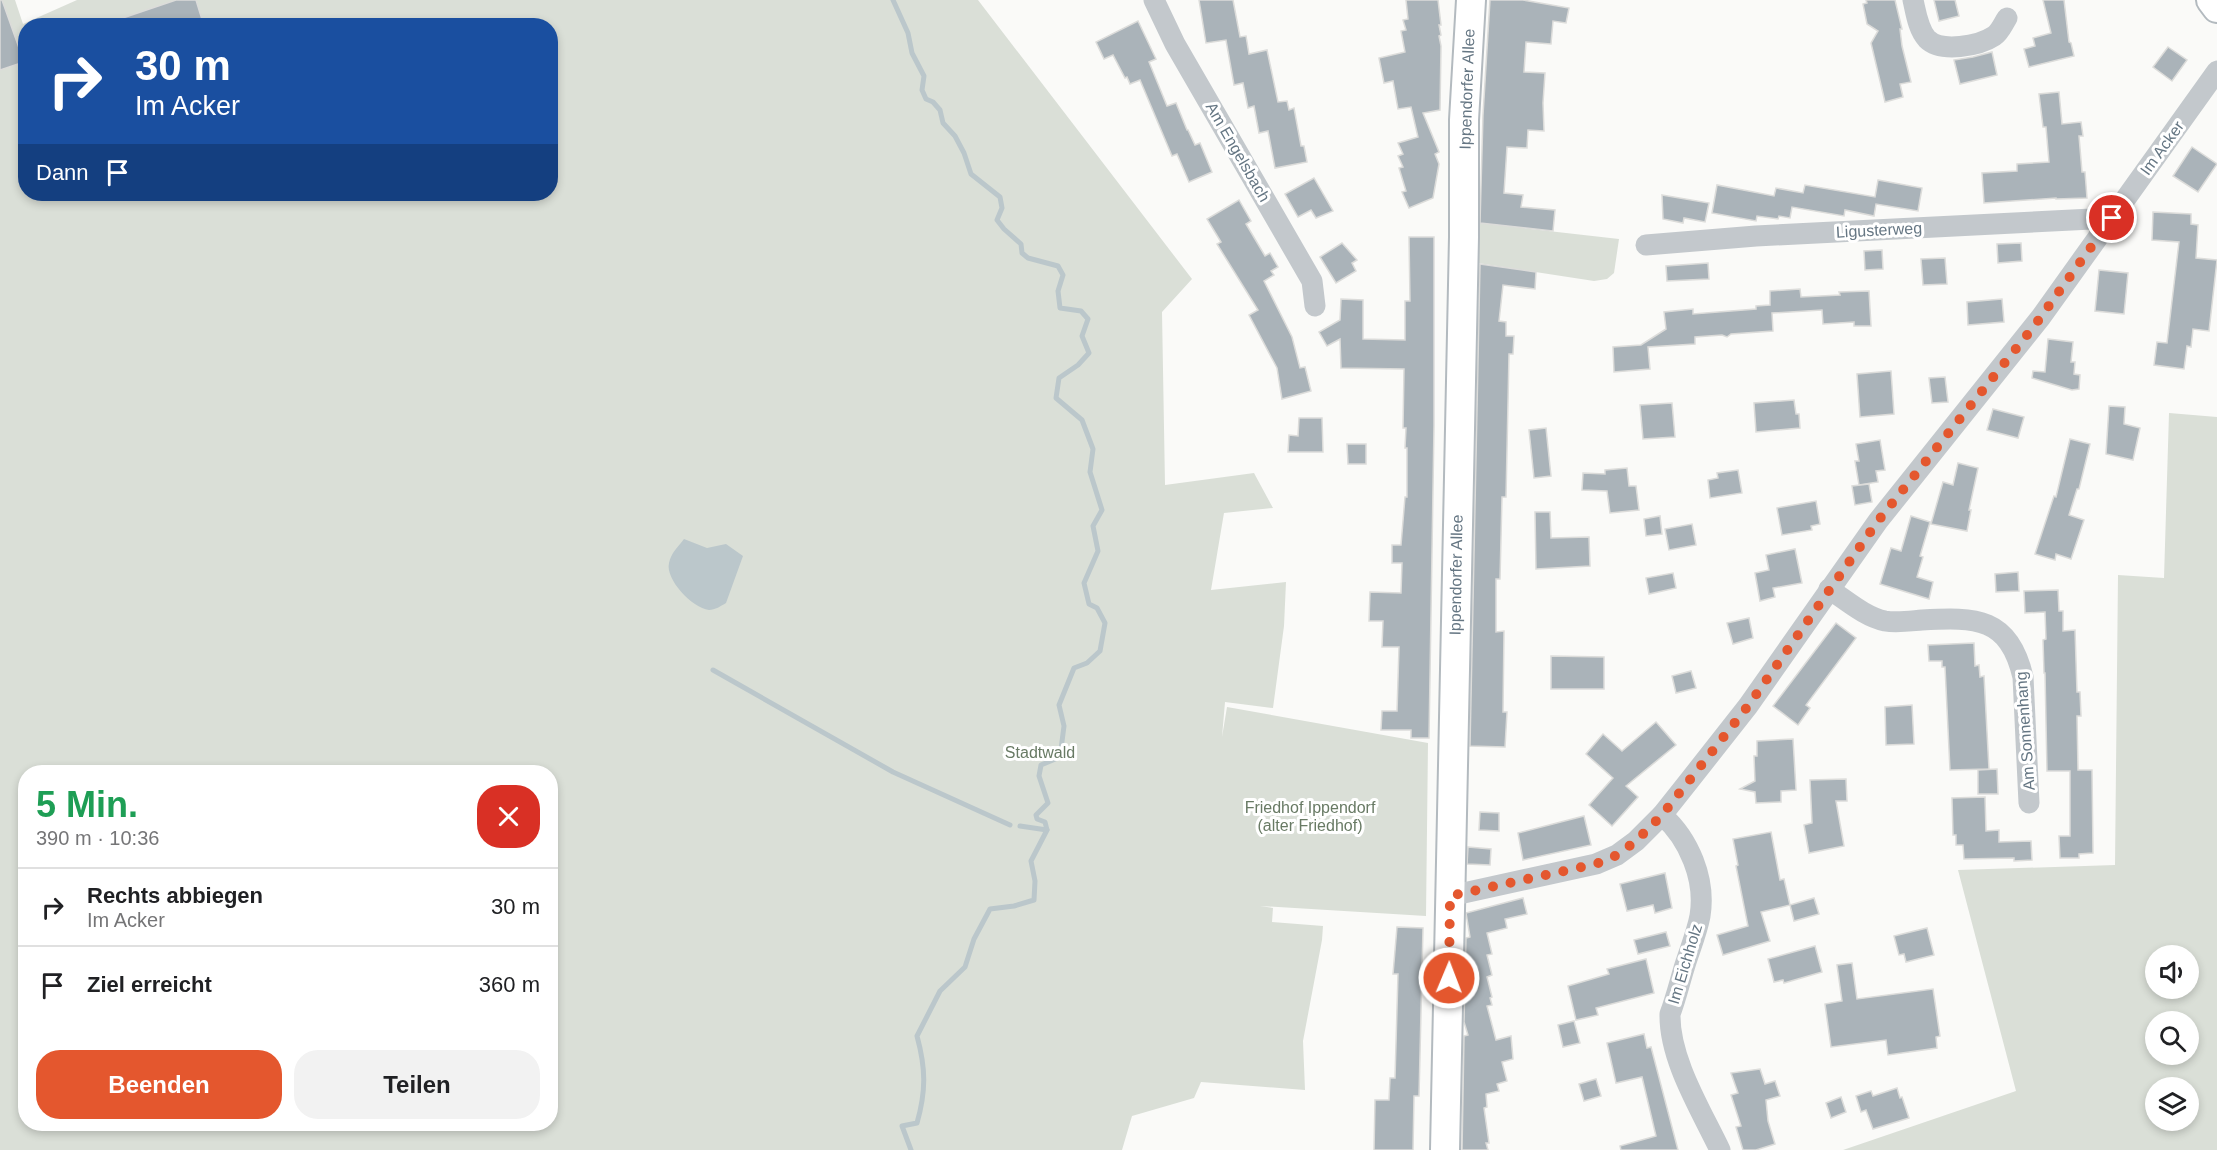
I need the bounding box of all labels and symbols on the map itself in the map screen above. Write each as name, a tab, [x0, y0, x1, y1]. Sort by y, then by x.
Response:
street label: Ippendorfer Allee	[1456, 28, 1478, 150]
street label: Am Engelsbach	[1203, 99, 1273, 205]
street label: Im Acker	[2137, 117, 2188, 178]
pin	[2086, 192, 2137, 243]
street label: Ligusterweg	[1835, 219, 1923, 241]
street label: Ippendorfer Allee	[1446, 514, 1466, 636]
street label: Am Sonnenhang	[2012, 671, 2038, 791]
park label: Stadtwald	[1005, 744, 1075, 761]
park label: Friedhof Ippendorf (alter Friedhof)	[1245, 799, 1376, 834]
street label: Im Eichholz	[1665, 922, 1705, 1006]
position arrow	[1417, 946, 1481, 1010]

